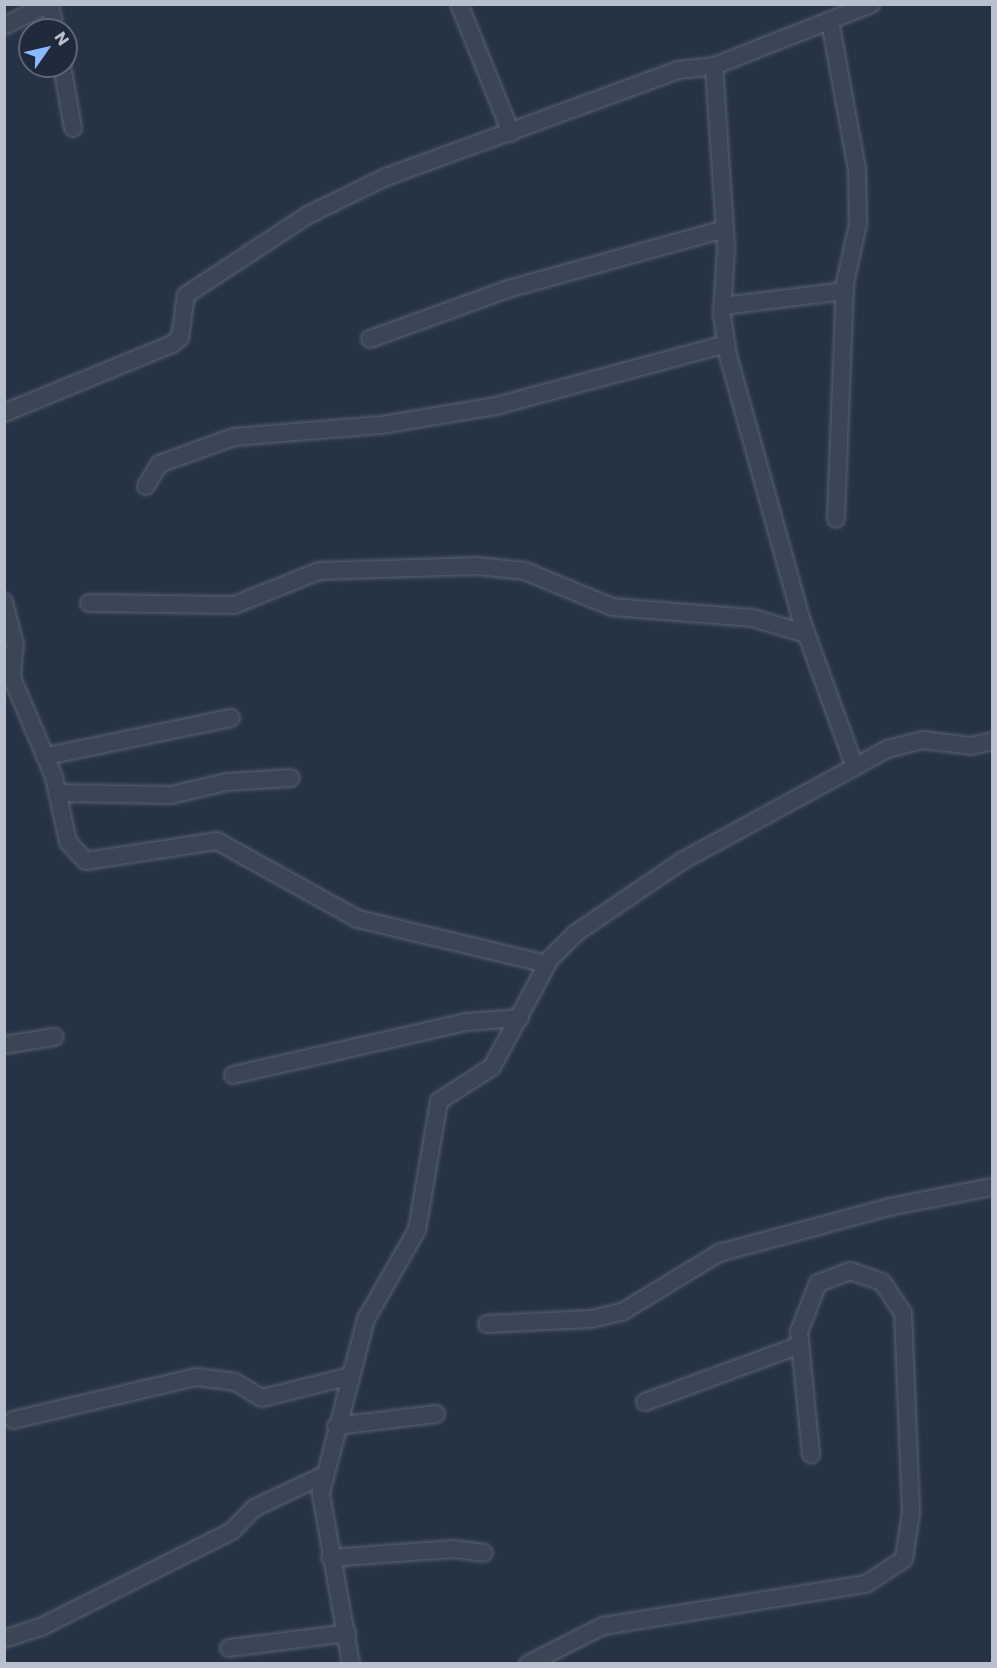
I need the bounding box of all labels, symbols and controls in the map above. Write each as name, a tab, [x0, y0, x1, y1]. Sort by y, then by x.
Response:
north arrow	[18, 18, 78, 78]
text: N	[49, 27, 75, 50]

